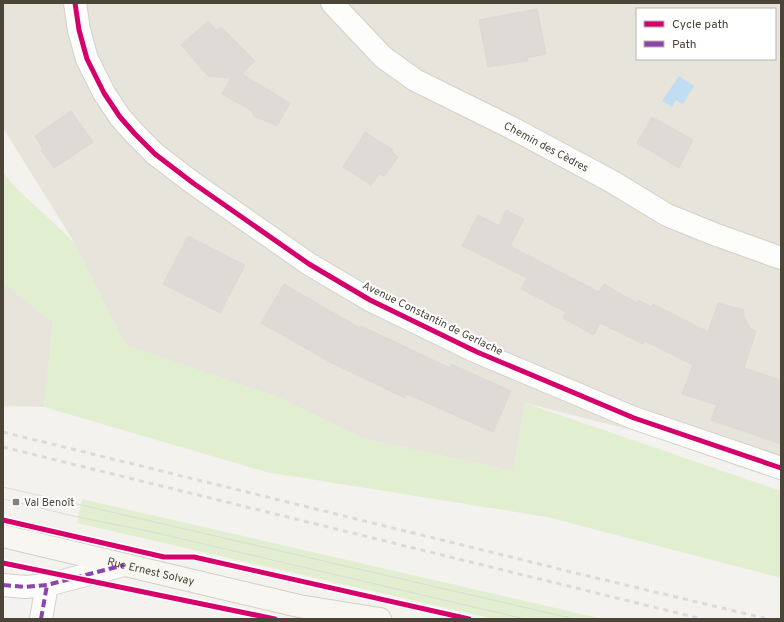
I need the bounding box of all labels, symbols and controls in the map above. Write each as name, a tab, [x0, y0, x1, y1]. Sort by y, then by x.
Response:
legend	[636, 8, 776, 60]
text: Cycle path	[672, 17, 729, 33]
text: Path	[672, 37, 697, 53]
street label: Chemin des Cèdres	[501, 119, 591, 176]
street label: Avenue Constantin de Gerlache	[360, 279, 505, 359]
place label: Val Benoît	[24, 496, 74, 510]
marker: Val Benoît	[11, 497, 21, 507]
street label: Rue Ernest Solvay	[106, 555, 196, 589]

